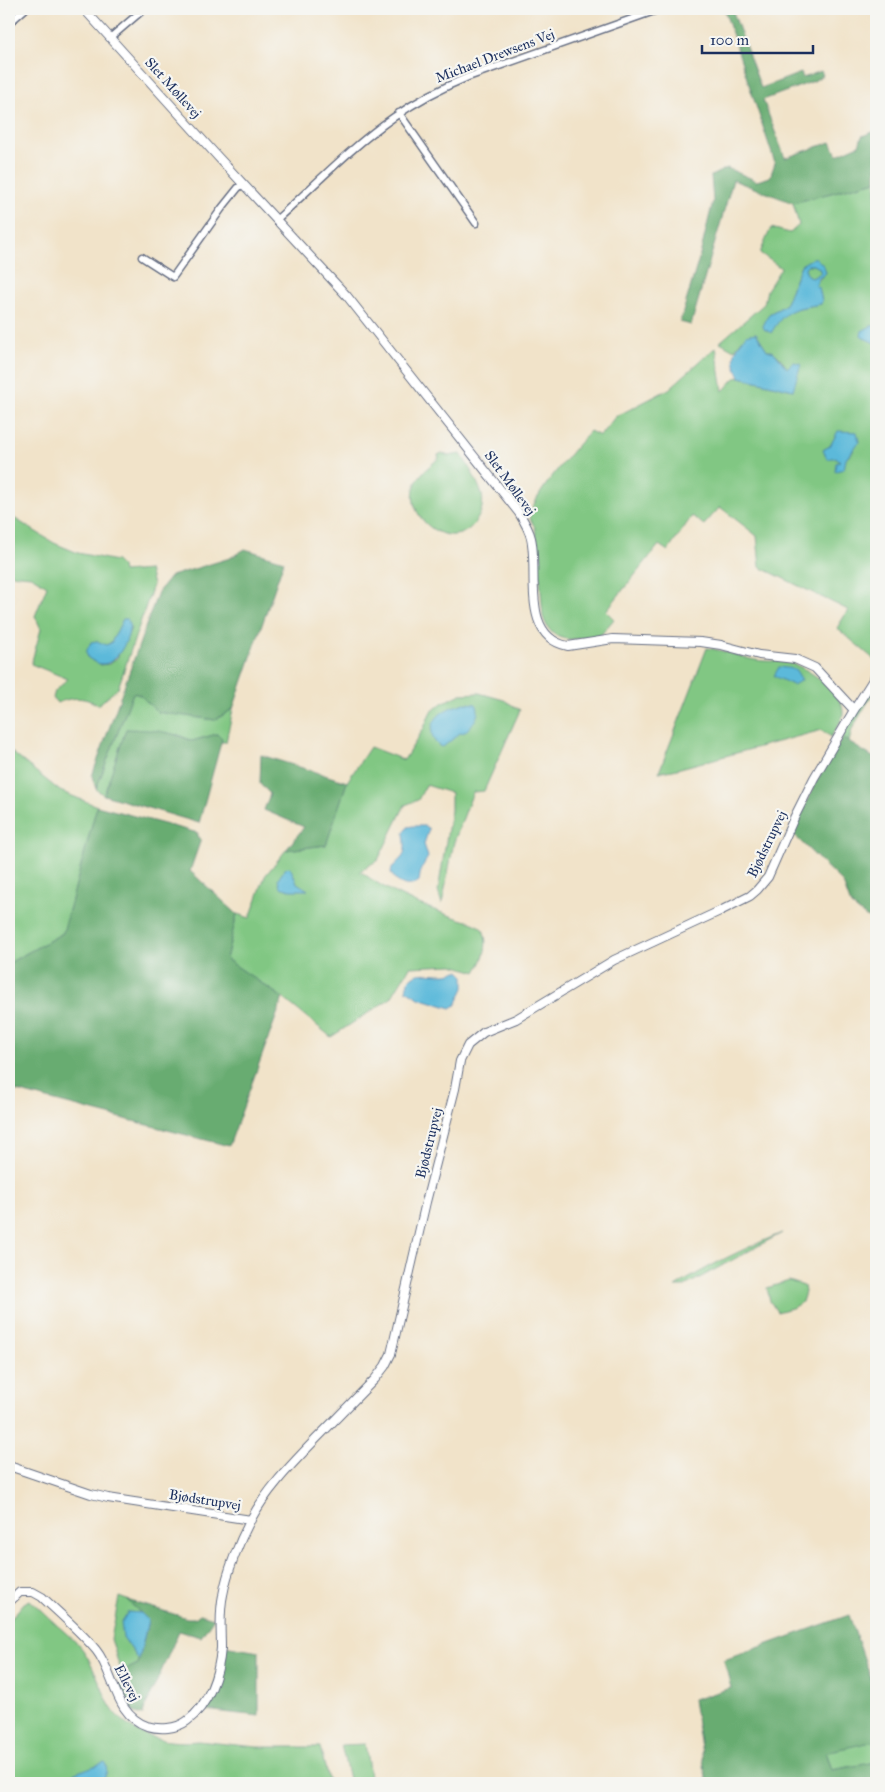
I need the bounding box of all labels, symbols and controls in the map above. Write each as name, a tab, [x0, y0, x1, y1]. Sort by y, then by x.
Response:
scale bar	[702, 22, 814, 54]
street label: Michael Drewsens Vej	[433, 25, 557, 87]
text: 100 m	[710, 31, 750, 49]
street label: Slet Møllevej	[141, 54, 205, 122]
street label: Slet Møllevej	[481, 447, 539, 519]
street label: Bjødstrupvej	[743, 808, 791, 880]
street label: Bjødstrupvej	[412, 1106, 446, 1180]
street label: Bjødstrupvej	[168, 1486, 242, 1514]
street label: Ellevej	[111, 1662, 143, 1704]

